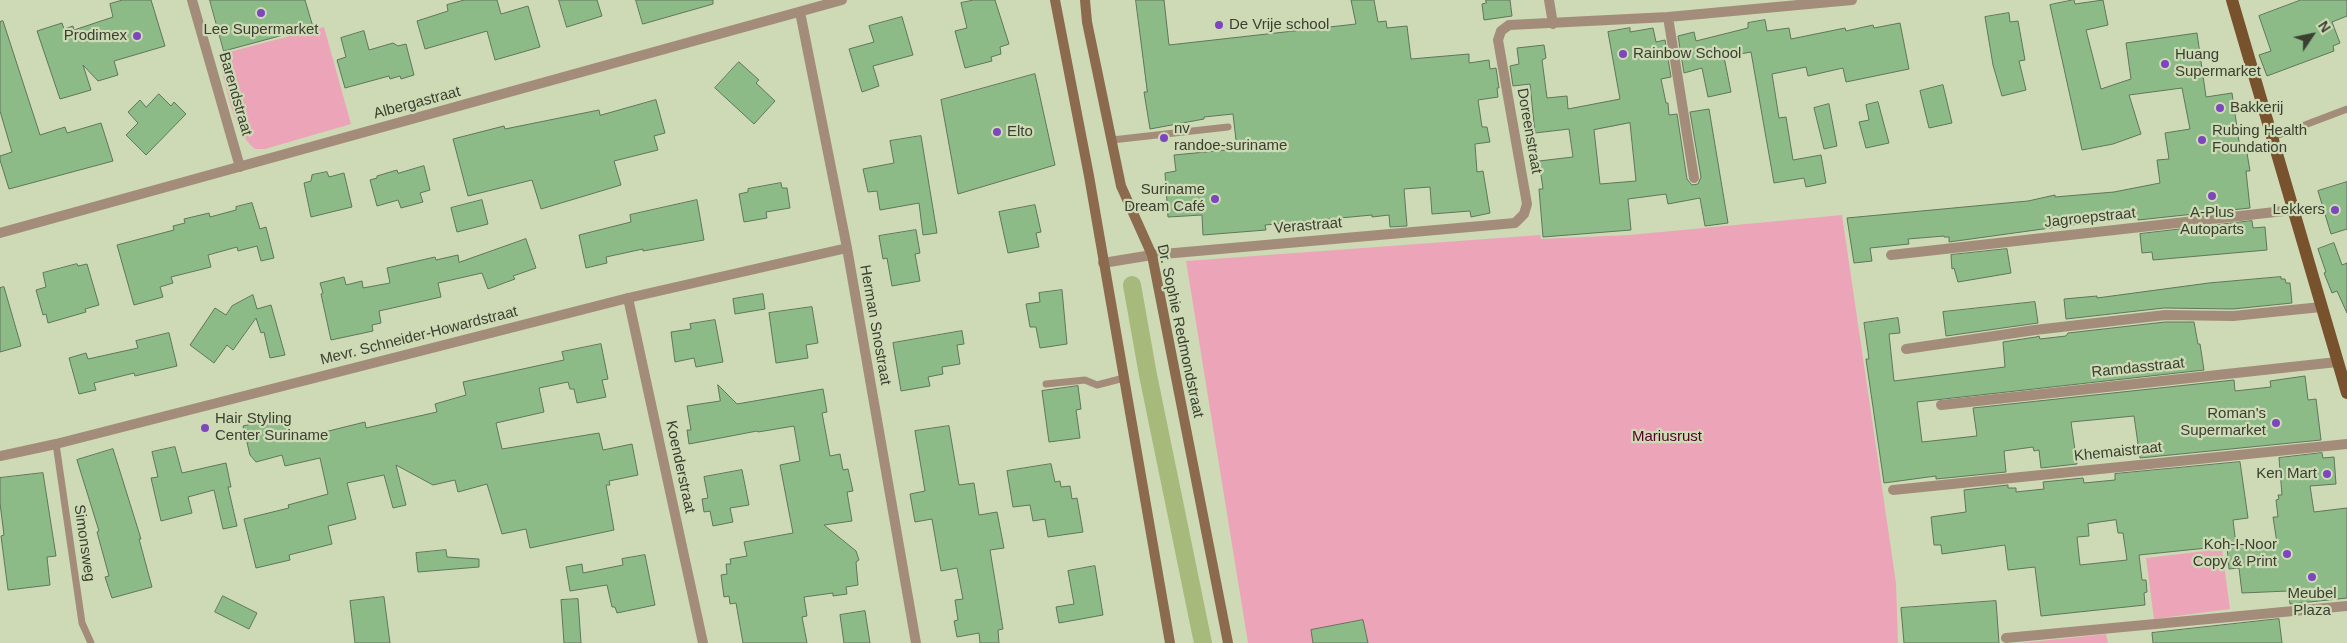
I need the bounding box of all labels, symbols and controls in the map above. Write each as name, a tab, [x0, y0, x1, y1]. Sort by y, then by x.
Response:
marker: Lee Supermarket	[255, 7, 267, 19]
north arrow	[2287, 10, 2337, 60]
place label: De Vrije school	[1229, 16, 1329, 34]
text: N	[2315, 18, 2334, 35]
marker: De Vrije school	[1213, 19, 1225, 31]
place label: Lee Supermarket	[203, 21, 319, 39]
place label: Prodimex	[64, 27, 127, 45]
marker: Prodimex	[131, 30, 143, 42]
place label: Rainbow School	[1633, 45, 1741, 63]
place label: Huang Supermarket	[2175, 46, 2261, 81]
marker: Rainbow School	[1617, 48, 1629, 60]
street label: Barendstraat	[215, 50, 255, 138]
marker: Huang Supermarket	[2159, 58, 2171, 70]
street label: Albergastraat	[372, 83, 462, 123]
street label: Doreenstraat	[1513, 87, 1545, 175]
place label: Bakkerij	[2230, 99, 2283, 117]
marker: Bakkerij	[2214, 102, 2226, 114]
place label: nv randoe-suriname	[1174, 120, 1287, 155]
place label: Rubing Health Foundation	[2212, 122, 2307, 157]
place label: Elto	[1007, 123, 1033, 141]
marker: Elto	[991, 126, 1003, 138]
marker: nv randoe-suriname	[1158, 132, 1170, 144]
marker: Rubing Health Foundation	[2196, 134, 2208, 146]
place label: Suriname Dream Café	[1124, 181, 1205, 216]
marker: A-Plus Autoparts	[2206, 190, 2218, 202]
marker: Suriname Dream Café	[1209, 193, 1221, 205]
place label: Lekkers	[2272, 201, 2325, 219]
street label: Jagroepstraat	[2043, 204, 2137, 232]
place label: A-Plus Autoparts	[2180, 204, 2244, 239]
marker: Lekkers	[2329, 204, 2341, 216]
street label: Verastraat	[1273, 214, 1343, 238]
street label: Dr. Sophie Redmondstraat	[1153, 243, 1207, 419]
street label: Herman Snostraat	[856, 264, 894, 386]
street label: Mevr. Schneider-Howardstraat	[319, 303, 519, 369]
street label: Ramdasstraat	[2091, 354, 2185, 382]
place label: Roman's Supermarket	[2180, 405, 2266, 440]
place label: Hair Styling Center Suriname	[215, 410, 328, 445]
marker: Roman's Supermarket	[2270, 417, 2282, 429]
street label: Koenderstraat	[661, 419, 699, 515]
marker: Hair Styling Center Suriname	[199, 422, 211, 434]
park label: Mariusrust	[1632, 428, 1702, 446]
street label: Khemaistraat	[2073, 438, 2163, 466]
place label: Ken Mart	[2256, 465, 2317, 483]
marker: Ken Mart	[2321, 468, 2333, 480]
street label: Simonsweg	[70, 503, 98, 583]
place label: Koh-I-Noor Copy & Print	[2193, 536, 2277, 571]
marker: Koh-I-Noor Copy & Print	[2281, 548, 2293, 560]
marker: Meubel Plaza	[2306, 571, 2318, 583]
place label: Meubel Plaza	[2287, 585, 2337, 620]

